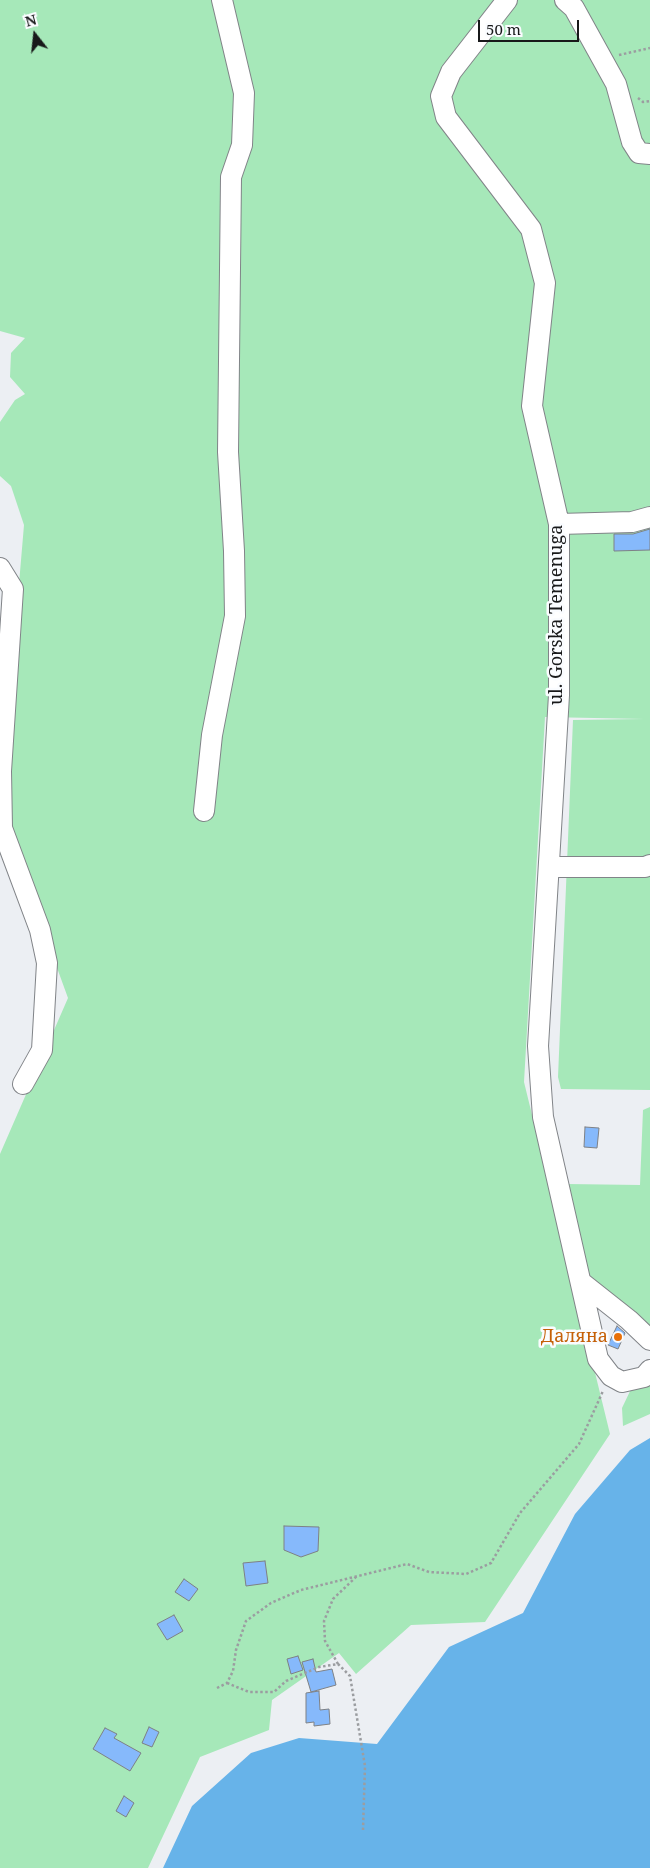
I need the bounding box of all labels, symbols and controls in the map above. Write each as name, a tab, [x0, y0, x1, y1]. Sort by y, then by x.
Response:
text: N	[23, 9, 39, 31]
north arrow	[10, 10, 60, 60]
scale bar	[480, 10, 581, 42]
text: 50 m	[486, 19, 521, 39]
street label: ul. Gorska Temenuga	[546, 525, 568, 705]
place label: Даляна	[541, 1326, 608, 1348]
marker: Даляна	[612, 1331, 624, 1343]

